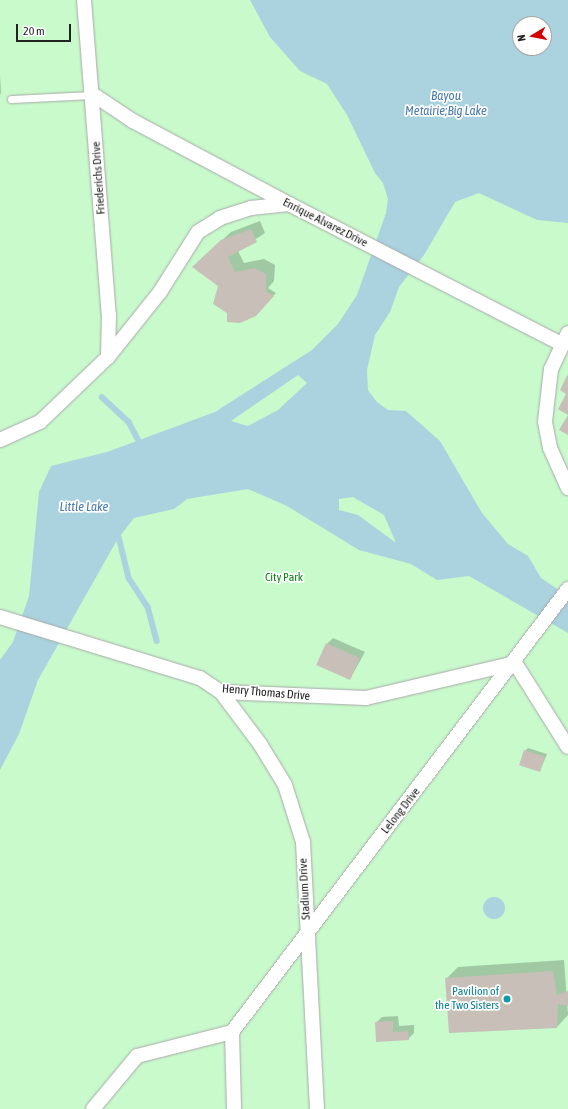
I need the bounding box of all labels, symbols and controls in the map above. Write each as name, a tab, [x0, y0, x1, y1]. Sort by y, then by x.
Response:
scale bar	[18, 16, 73, 42]
north arrow	[512, 16, 552, 56]
text: 20 m	[23, 24, 45, 38]
text: N	[515, 34, 528, 42]
water label: Bayou Metairie;Big Lake	[405, 89, 487, 120]
street label: Friederichs Drive	[89, 141, 109, 215]
street label: Enrique Alvarez Drive	[280, 195, 370, 251]
water label: Little Lake	[60, 499, 108, 515]
park label: City Park	[265, 571, 303, 585]
street label: Henry Thomas Drive	[221, 682, 311, 704]
street label: Lelong Drive	[378, 785, 424, 837]
street label: Stadium Drive	[296, 858, 314, 920]
place label: Pavilion of the Two Sisters	[435, 985, 499, 1013]
marker: Pavilion of the Two Sisters	[502, 994, 512, 1004]

